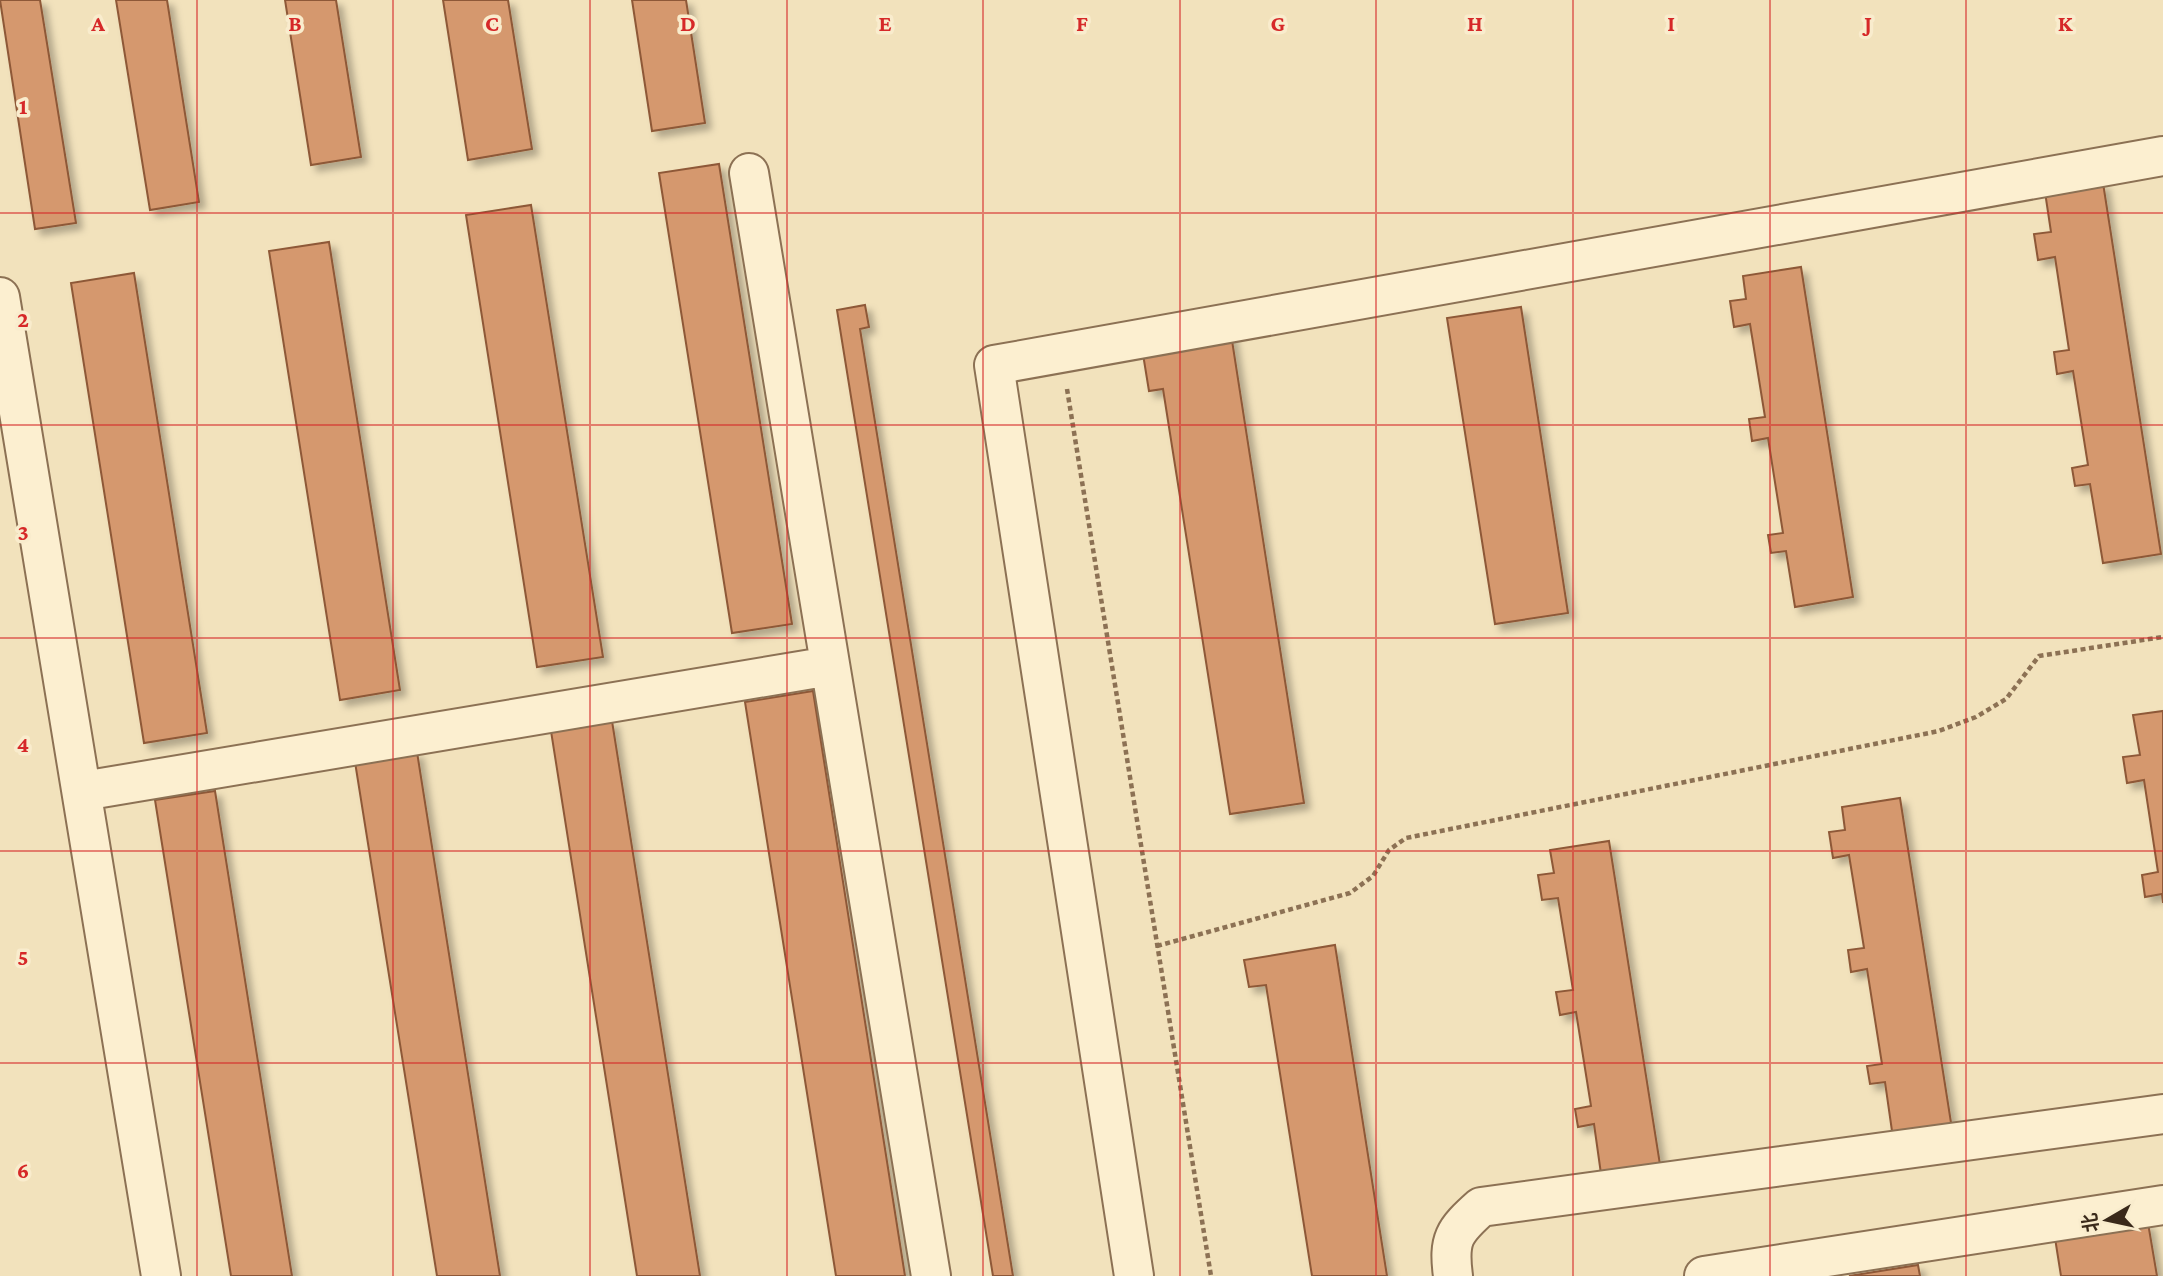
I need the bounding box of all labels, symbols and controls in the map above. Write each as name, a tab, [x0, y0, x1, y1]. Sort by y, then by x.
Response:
text: A	[90, 10, 105, 36]
text: B	[288, 10, 302, 36]
text: C	[485, 10, 499, 36]
text: D	[680, 10, 696, 36]
text: E	[878, 10, 892, 36]
text: F	[1076, 10, 1088, 36]
text: G	[1271, 10, 1286, 36]
text: H	[1467, 10, 1483, 36]
text: I	[1667, 10, 1675, 36]
text: J	[1862, 10, 1872, 36]
text: K	[2058, 10, 2073, 36]
text: 1	[19, 93, 28, 119]
text: 2	[17, 306, 29, 332]
text: 3	[17, 519, 29, 545]
text: 4	[17, 731, 29, 757]
text: 5	[17, 944, 29, 970]
text: 6	[17, 1157, 29, 1183]
north arrow	[2072, 1185, 2142, 1255]
text: 北	[2079, 1212, 2103, 1234]

